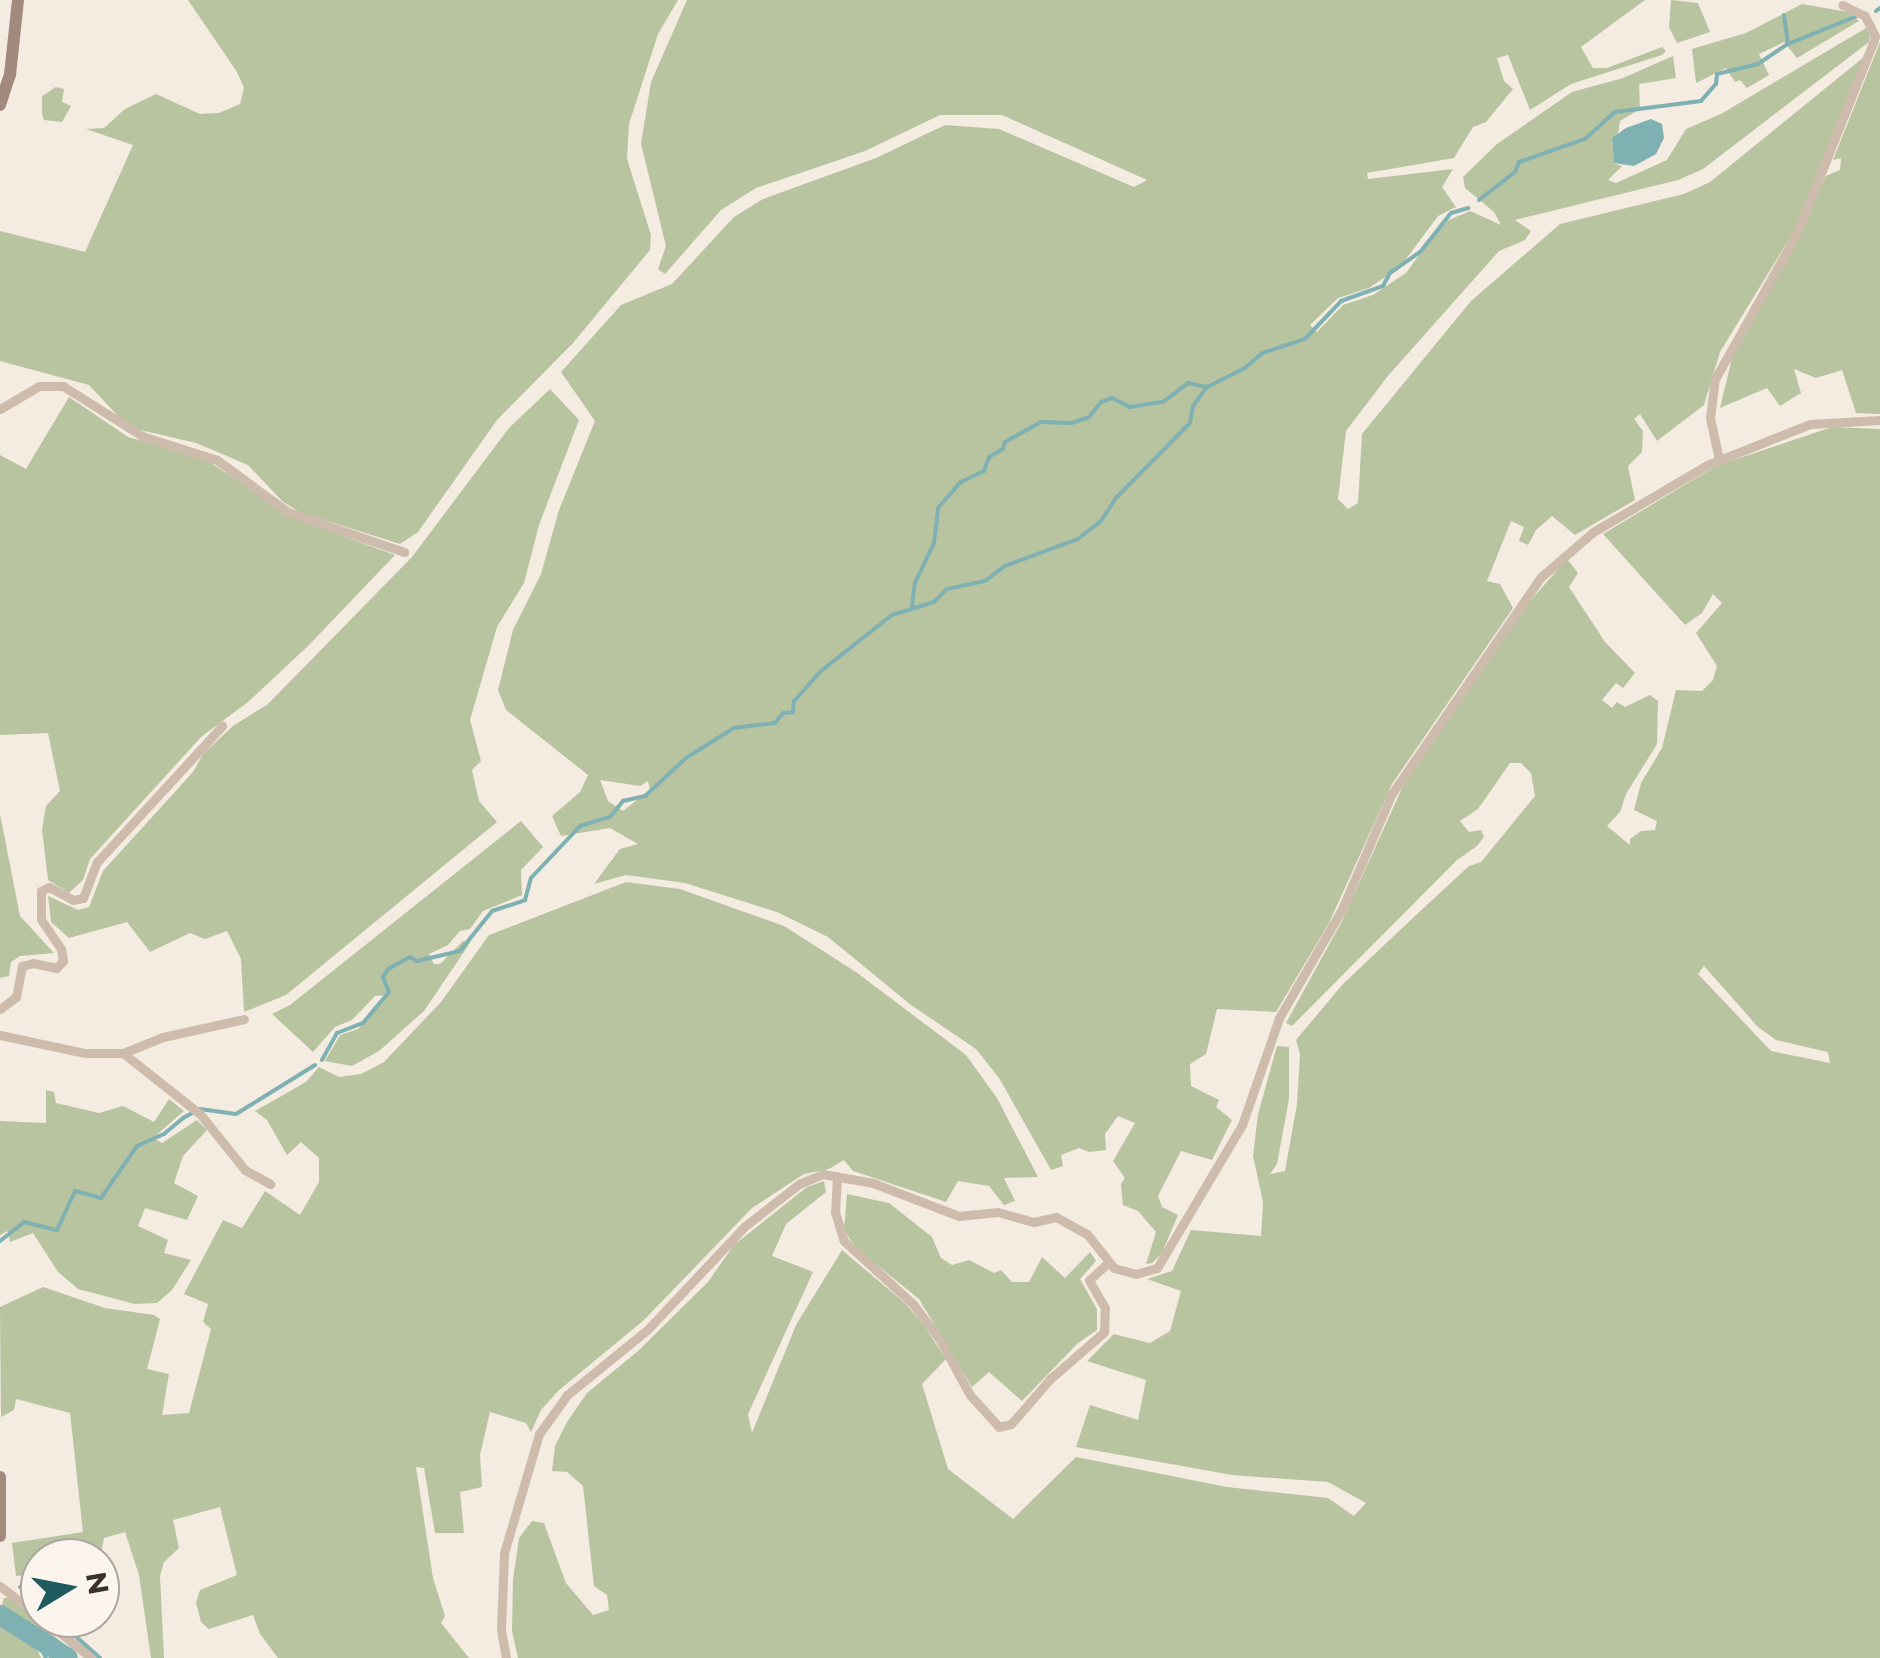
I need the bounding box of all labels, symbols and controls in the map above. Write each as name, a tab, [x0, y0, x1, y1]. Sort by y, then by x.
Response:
north arrow	[20, 1538, 120, 1638]
text: N	[79, 1569, 116, 1597]

